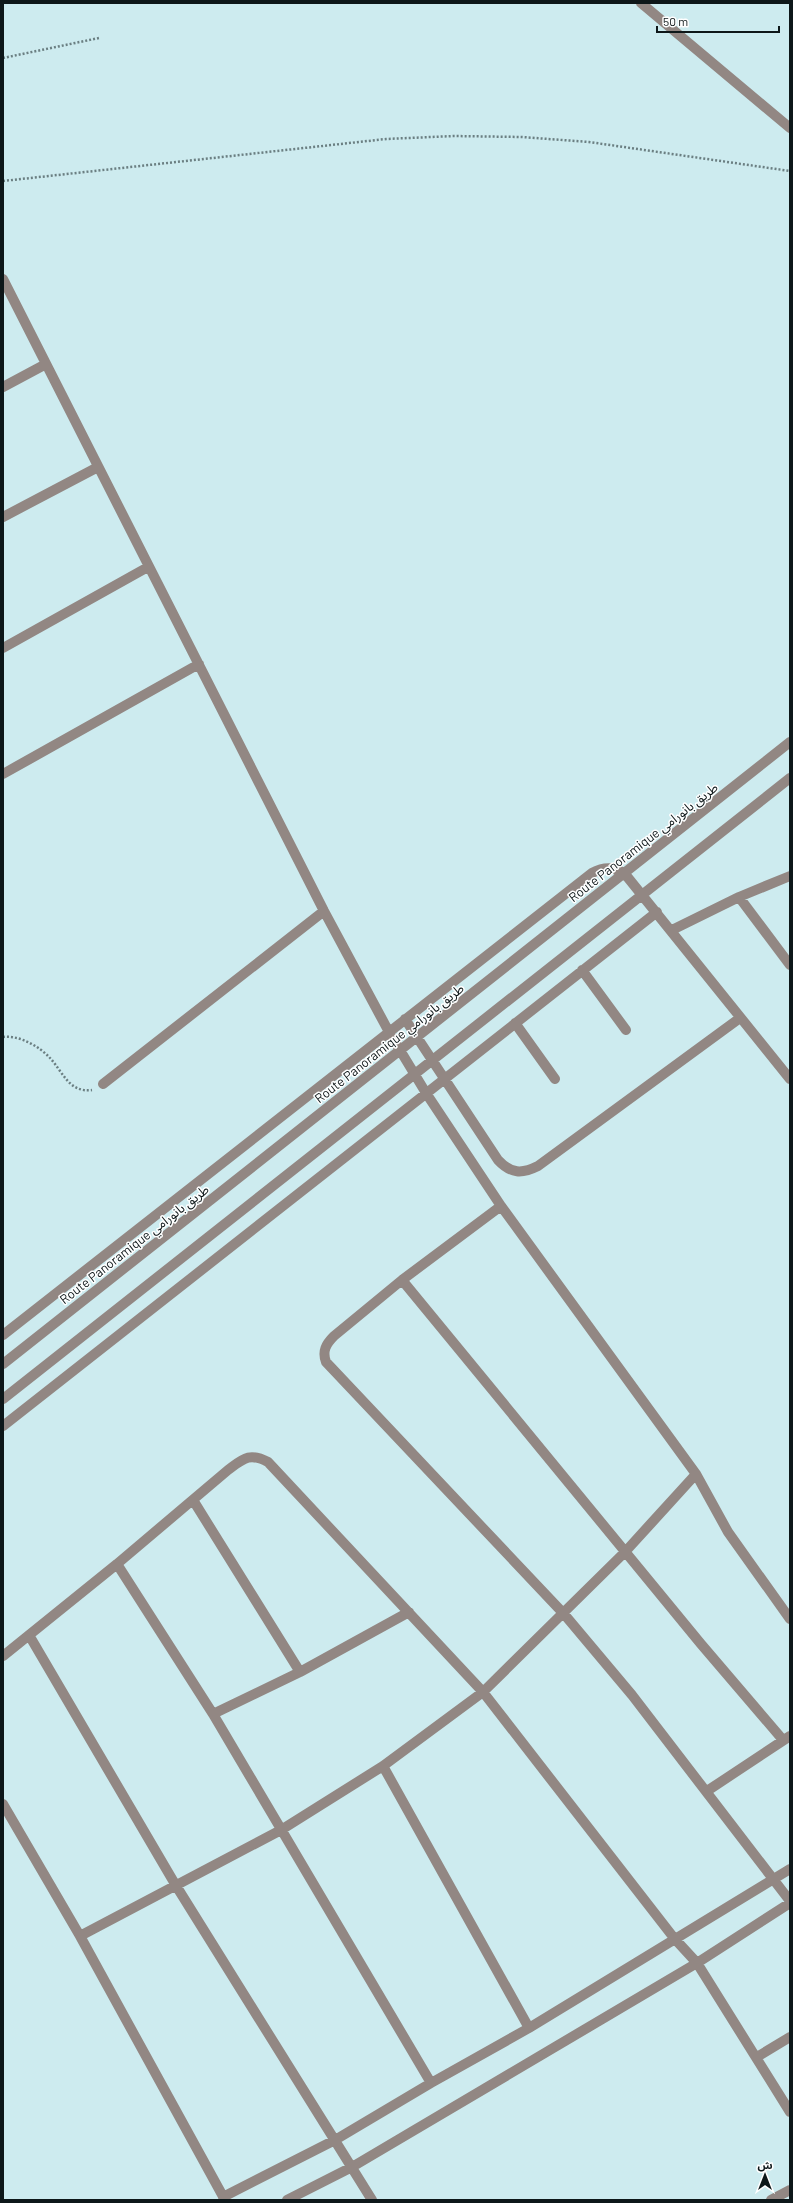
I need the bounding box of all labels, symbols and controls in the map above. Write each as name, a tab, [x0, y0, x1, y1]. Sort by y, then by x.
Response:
scale bar	[657, 8, 779, 34]
text: 50 m	[663, 14, 688, 28]
street label: Route Panoramique طريق بانورامي	[565, 779, 723, 908]
street label: Route Panoramique طريق بانورامي	[311, 980, 469, 1109]
street label: Route Panoramique طريق بانورامي	[56, 1181, 214, 1310]
north arrow	[745, 2155, 785, 2195]
text: ش	[757, 2158, 773, 2172]

